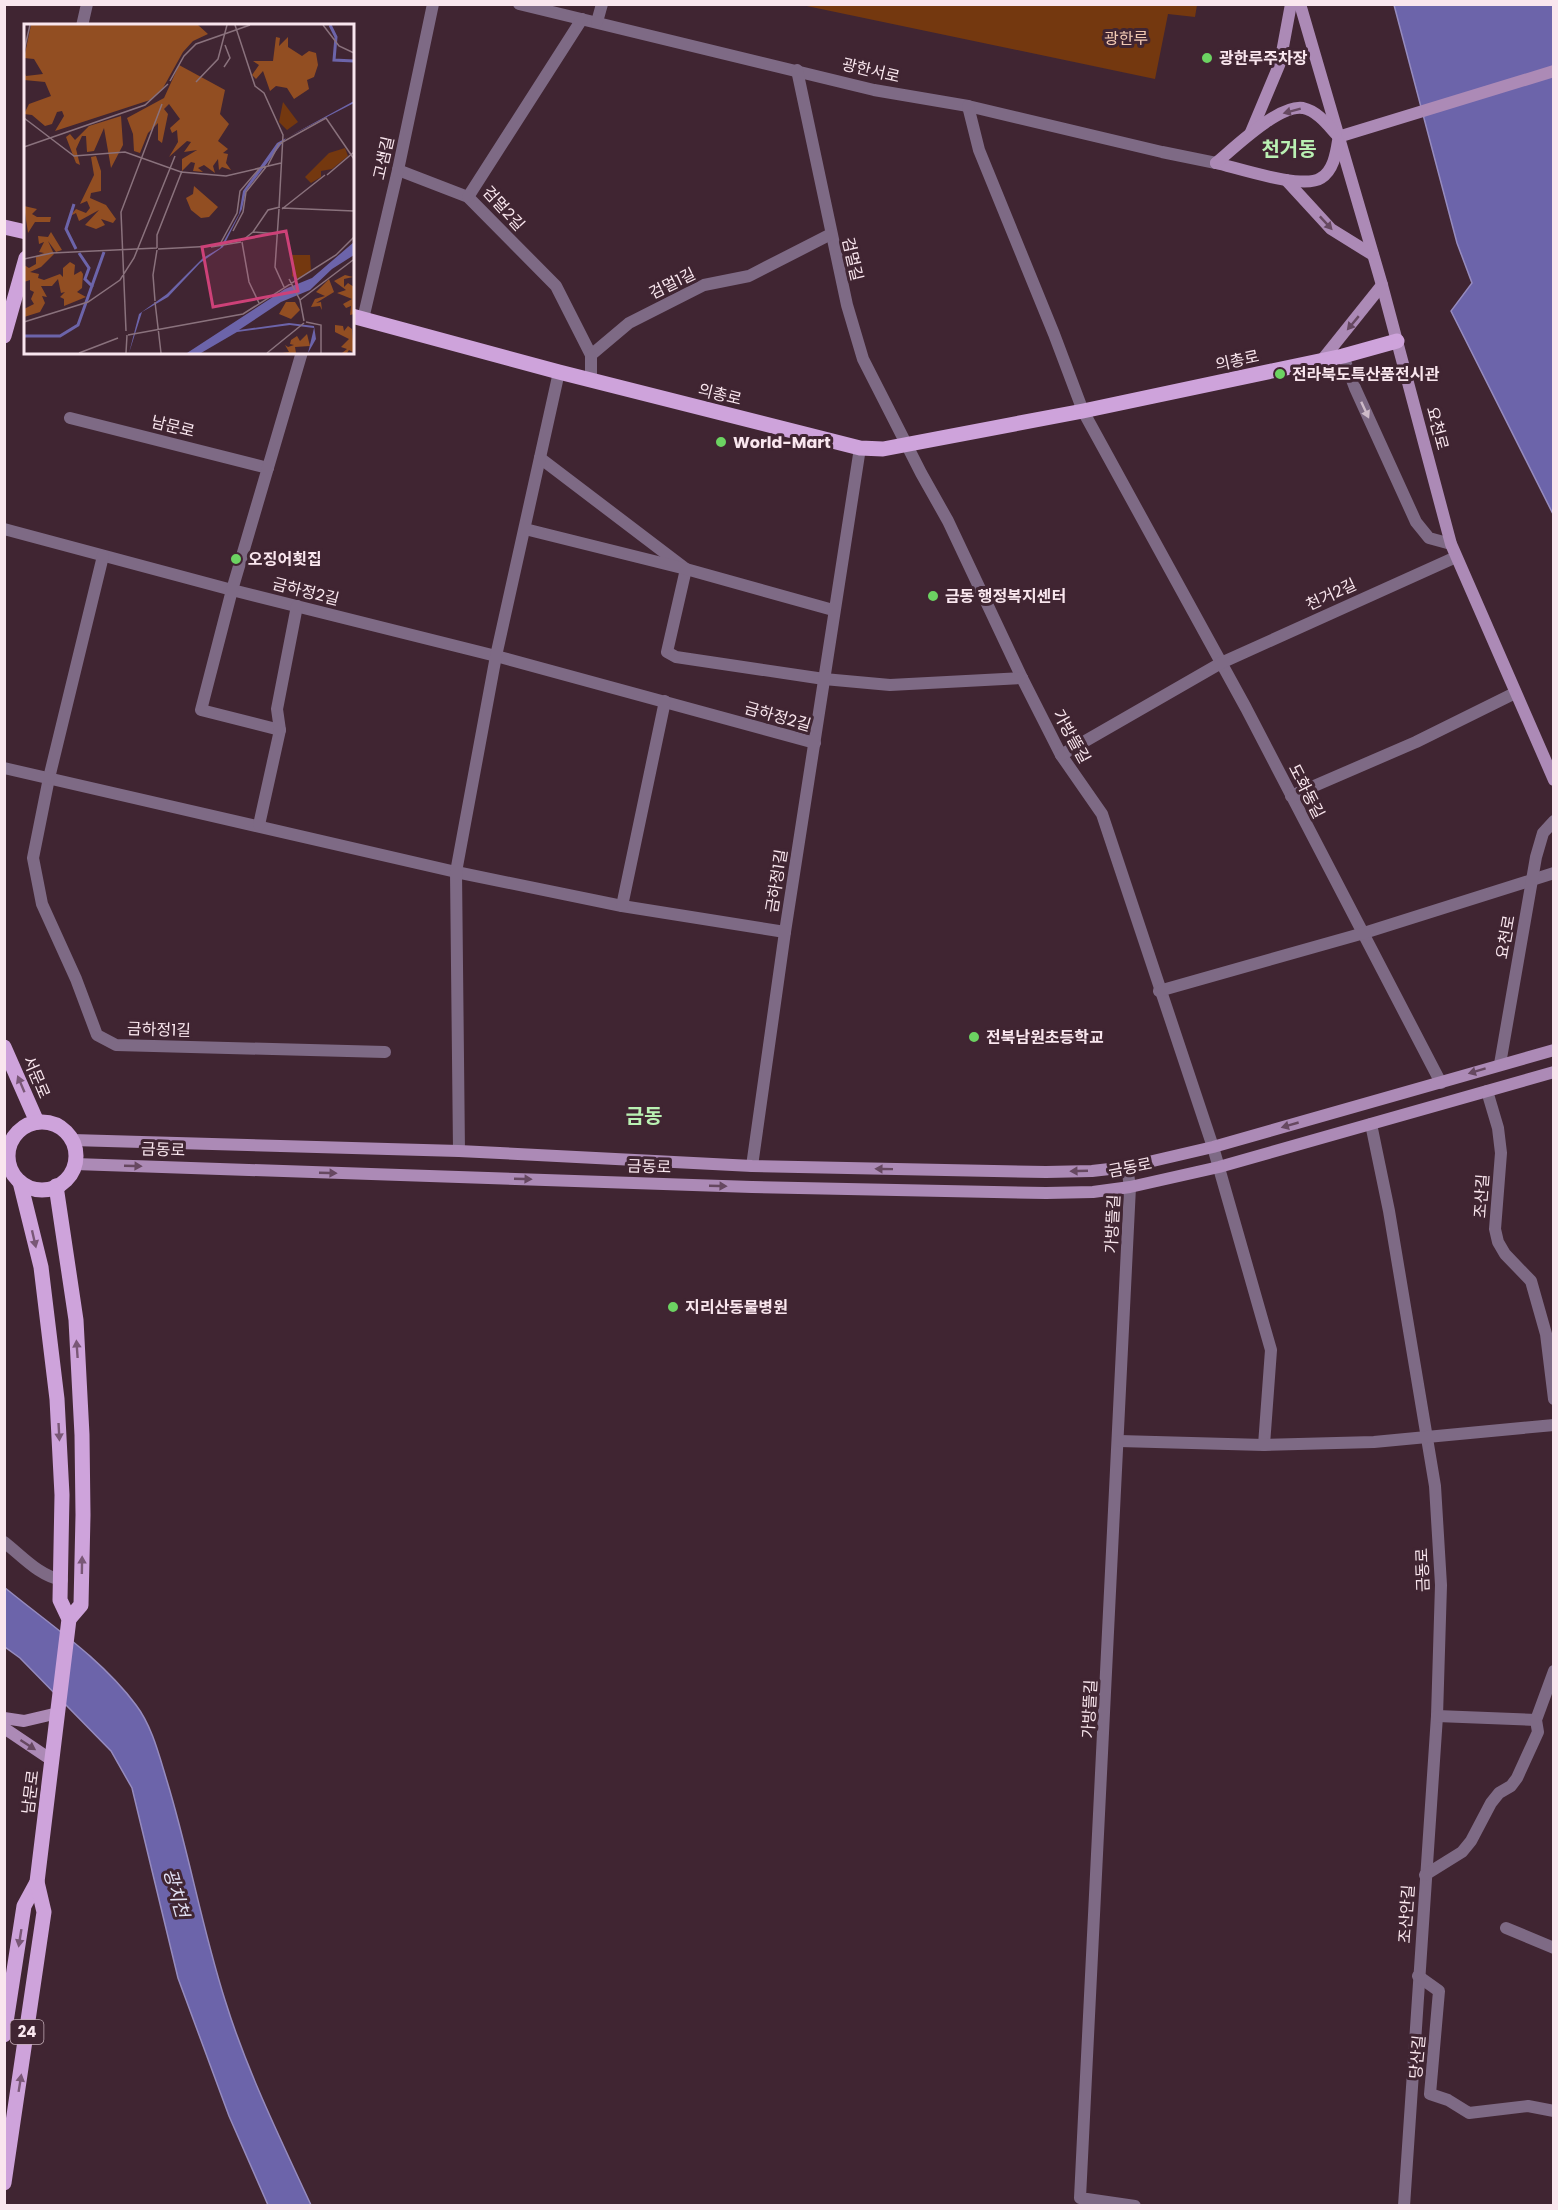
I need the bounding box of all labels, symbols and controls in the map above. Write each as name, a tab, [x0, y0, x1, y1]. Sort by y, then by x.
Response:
inset map	[24, 24, 354, 354]
park label: 광한루	[1104, 27, 1148, 50]
place label: 광한루주차장	[1219, 47, 1308, 70]
marker: 광한루주차장	[1200, 51, 1214, 65]
street label: 광한서로	[840, 53, 902, 88]
one-way arrow	[1283, 107, 1301, 116]
street label: 고샘길	[367, 134, 400, 182]
district label: 천거동	[1261, 135, 1317, 163]
street label: 검멀2길	[477, 181, 530, 236]
one-way arrow	[1318, 215, 1332, 229]
street label: 검멀길	[836, 235, 869, 283]
street label: 검멀1길	[645, 262, 699, 305]
one-way arrow	[1347, 315, 1360, 330]
street label: 의총로	[1213, 345, 1261, 376]
place label: 전라북도특산품전시관	[1292, 363, 1439, 386]
marker: 전라북도특산품전시관	[1273, 367, 1287, 381]
street label: 의총로	[696, 378, 744, 411]
one-way arrow	[1361, 401, 1370, 418]
street label: 요천로	[1421, 404, 1454, 453]
street label: 남문로	[149, 410, 197, 443]
place label: World-Mart	[733, 431, 831, 454]
marker: World-Mart	[714, 435, 728, 449]
place label: 오징어횟집	[248, 548, 322, 571]
marker: 오징어횟집	[229, 552, 243, 566]
street label: 금하정2길	[270, 572, 342, 611]
street label: 천거2길	[1302, 573, 1360, 616]
place label: 금동 행정복지센터	[945, 585, 1066, 608]
marker: 금동 행정복지센터	[926, 589, 940, 603]
street label: 금하정2길	[742, 696, 814, 737]
street label: 가방뜰길	[1047, 705, 1096, 768]
street label: 도화동길	[1283, 760, 1330, 823]
street label: 금하정1길	[760, 848, 793, 914]
street label: 요천로	[1490, 913, 1521, 961]
street label: 금하정1길	[127, 1017, 191, 1042]
place label: 전북남원초등학교	[986, 1026, 1104, 1049]
marker: 전북남원초등학교	[967, 1030, 981, 1044]
street label: 서문로	[17, 1052, 56, 1102]
one-way arrow	[1468, 1067, 1486, 1076]
one-way arrow	[16, 1075, 26, 1093]
district label: 금동	[626, 1102, 662, 1130]
one-way arrow	[1280, 1121, 1298, 1130]
street label: 금동로	[141, 1137, 186, 1162]
street label: 금동로	[1106, 1152, 1154, 1183]
street label: 금동로	[627, 1154, 672, 1179]
one-way arrow	[124, 1162, 143, 1171]
one-way arrow	[875, 1164, 894, 1174]
one-way arrow	[1070, 1167, 1089, 1176]
one-way arrow	[318, 1168, 337, 1178]
street label: 조산길	[1468, 1173, 1495, 1219]
one-way arrow	[513, 1175, 532, 1184]
one-way arrow	[708, 1181, 727, 1191]
street label: 가방뜰길	[1099, 1194, 1126, 1254]
one-way arrow	[30, 1230, 40, 1248]
place label: 지리산동물병원	[685, 1296, 788, 1319]
marker: 지리산동물병원	[666, 1300, 680, 1314]
one-way arrow	[73, 1340, 82, 1359]
one-way arrow	[54, 1423, 63, 1442]
street label: 금동로	[1410, 1547, 1435, 1592]
one-way arrow	[77, 1555, 87, 1574]
street label: 가방뜰길	[1076, 1679, 1103, 1739]
one-way arrow	[20, 1740, 36, 1751]
street label: 남문로	[16, 1768, 45, 1815]
water label: 광치천	[158, 1866, 196, 1923]
street label: 조산안길	[1393, 1884, 1420, 1944]
one-way arrow	[15, 1928, 24, 1947]
road number: 24	[10, 2020, 44, 2044]
street label: 당산길	[1404, 2034, 1431, 2080]
one-way arrow	[15, 2074, 24, 2093]

